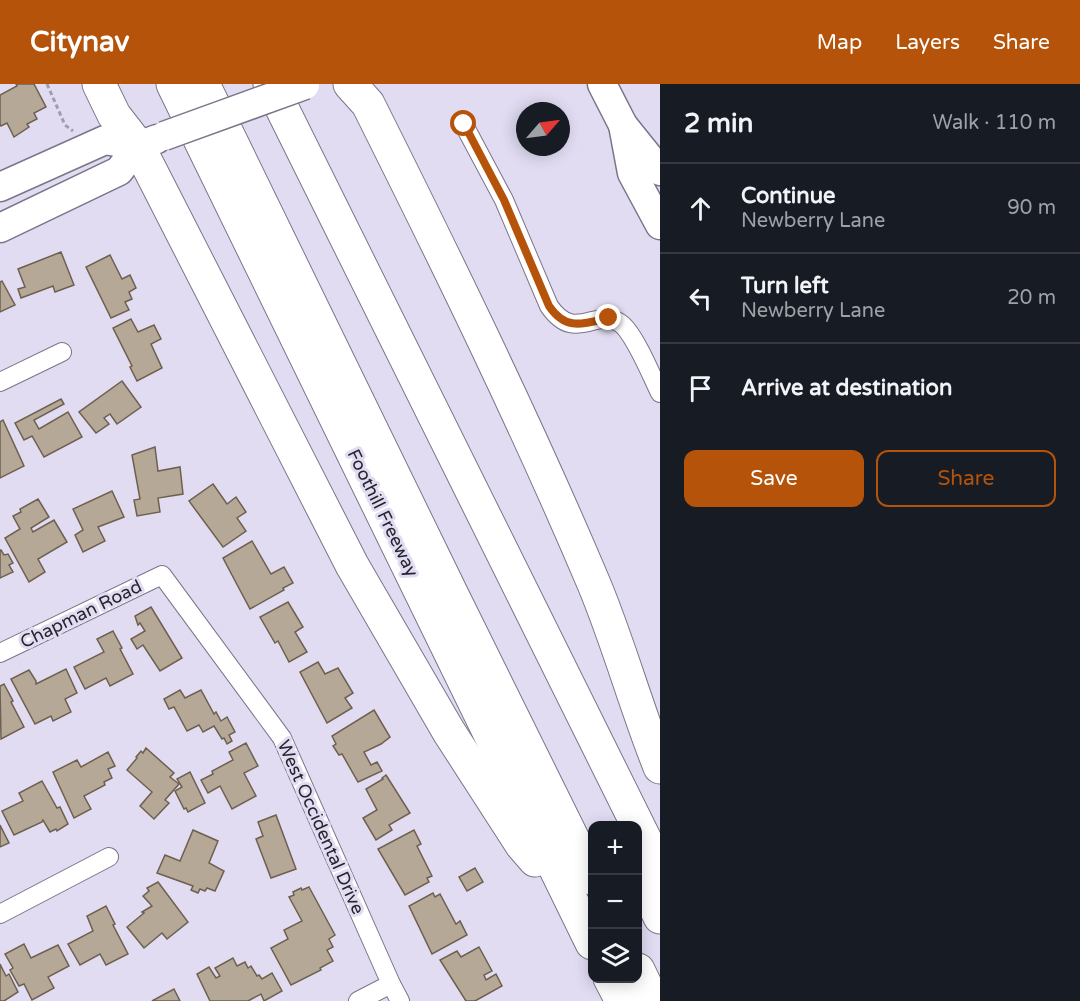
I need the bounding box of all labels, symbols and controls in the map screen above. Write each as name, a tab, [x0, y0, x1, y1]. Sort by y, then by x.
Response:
text: Citynav	[30, 25, 129, 59]
text: Map	[817, 30, 862, 55]
text: Layers	[895, 30, 960, 55]
text: Share	[993, 30, 1050, 55]
north arrow	[516, 102, 570, 156]
text: 2 min	[684, 108, 753, 139]
route start	[450, 110, 476, 136]
text: Walk · 110 m	[933, 111, 1056, 135]
text: Continue	[741, 183, 836, 209]
icon: ahead	[684, 192, 717, 225]
text: 90 m	[1007, 196, 1056, 220]
text: Newberry Lane	[741, 209, 885, 233]
text: Turn left	[741, 273, 829, 299]
icon: left	[684, 282, 717, 315]
text: 20 m	[1007, 286, 1056, 310]
text: Newberry Lane	[741, 299, 885, 323]
route end	[595, 304, 621, 330]
icon: arrive	[684, 372, 717, 405]
text: Arrive at destination	[741, 375, 952, 401]
street label: Foothill Freeway	[343, 446, 424, 581]
button: Save	[684, 450, 864, 507]
button: Share	[876, 450, 1056, 507]
street label: Chapman Road	[17, 575, 145, 653]
street label: West Occidental Drive	[273, 736, 369, 918]
map controls	[588, 821, 642, 983]
button: +	[588, 821, 642, 875]
button: −	[588, 875, 642, 929]
button: layers	[588, 929, 642, 983]

